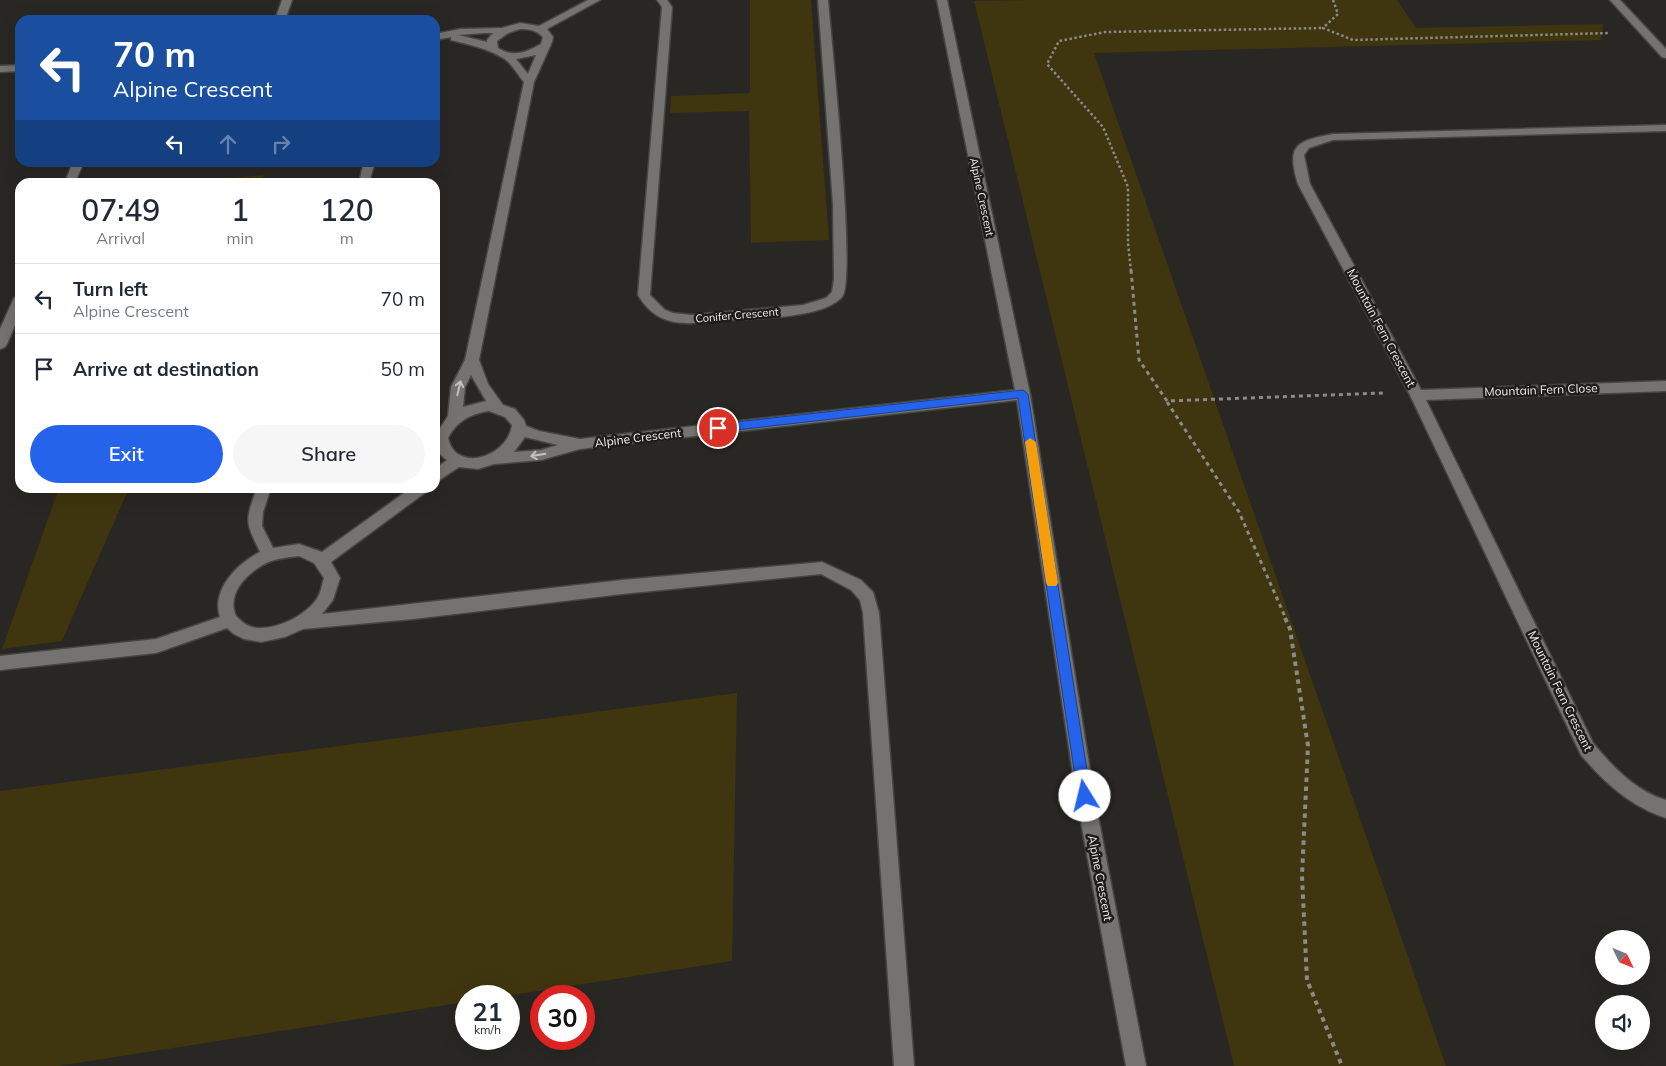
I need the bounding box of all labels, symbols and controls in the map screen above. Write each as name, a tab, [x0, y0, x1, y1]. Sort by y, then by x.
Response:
text: 70 m	[113, 32, 196, 76]
icon: left	[30, 35, 95, 100]
text: Alpine Crescent	[113, 75, 272, 103]
icon: left	[161, 130, 189, 158]
icon: ahead	[214, 130, 242, 158]
icon: right	[267, 130, 295, 158]
street label: Alpine Crescent	[967, 157, 997, 238]
text: 07:49	[81, 191, 160, 229]
text: 1	[231, 191, 249, 229]
text: 120	[320, 191, 374, 229]
text: Arrival	[96, 228, 145, 248]
text: min	[226, 228, 254, 248]
text: m	[340, 228, 354, 248]
street label: Mountain Fern Crescent	[1344, 266, 1419, 389]
text: Turn left	[73, 277, 148, 301]
icon: left	[30, 285, 58, 313]
text: 70 m	[381, 287, 425, 311]
text: Alpine Crescent	[73, 301, 189, 321]
street label: Conifer Crescent	[695, 304, 779, 326]
icon: arrive	[30, 355, 58, 383]
text: Arrive at destination	[73, 357, 259, 381]
text: 50 m	[381, 357, 425, 381]
one-way arrow	[455, 380, 464, 396]
street label: Mountain Fern Close	[1484, 380, 1598, 399]
pin	[697, 407, 739, 449]
icon: arrive	[704, 414, 732, 442]
button: Exit	[30, 425, 223, 483]
button: Share	[233, 425, 425, 483]
street label: Alpine Crescent	[594, 425, 682, 450]
one-way arrow	[530, 451, 546, 461]
street label: Mountain Fern Crescent	[1525, 628, 1596, 753]
position arrow	[1058, 769, 1110, 821]
street label: Alpine Crescent	[1085, 834, 1116, 922]
north arrow	[1595, 930, 1650, 985]
map controls	[1595, 930, 1650, 1050]
speed limit sign: 30	[530, 985, 595, 1050]
button: sound	[1595, 995, 1650, 1050]
text: 21	[472, 996, 503, 1027]
text: km/h	[474, 1022, 501, 1037]

